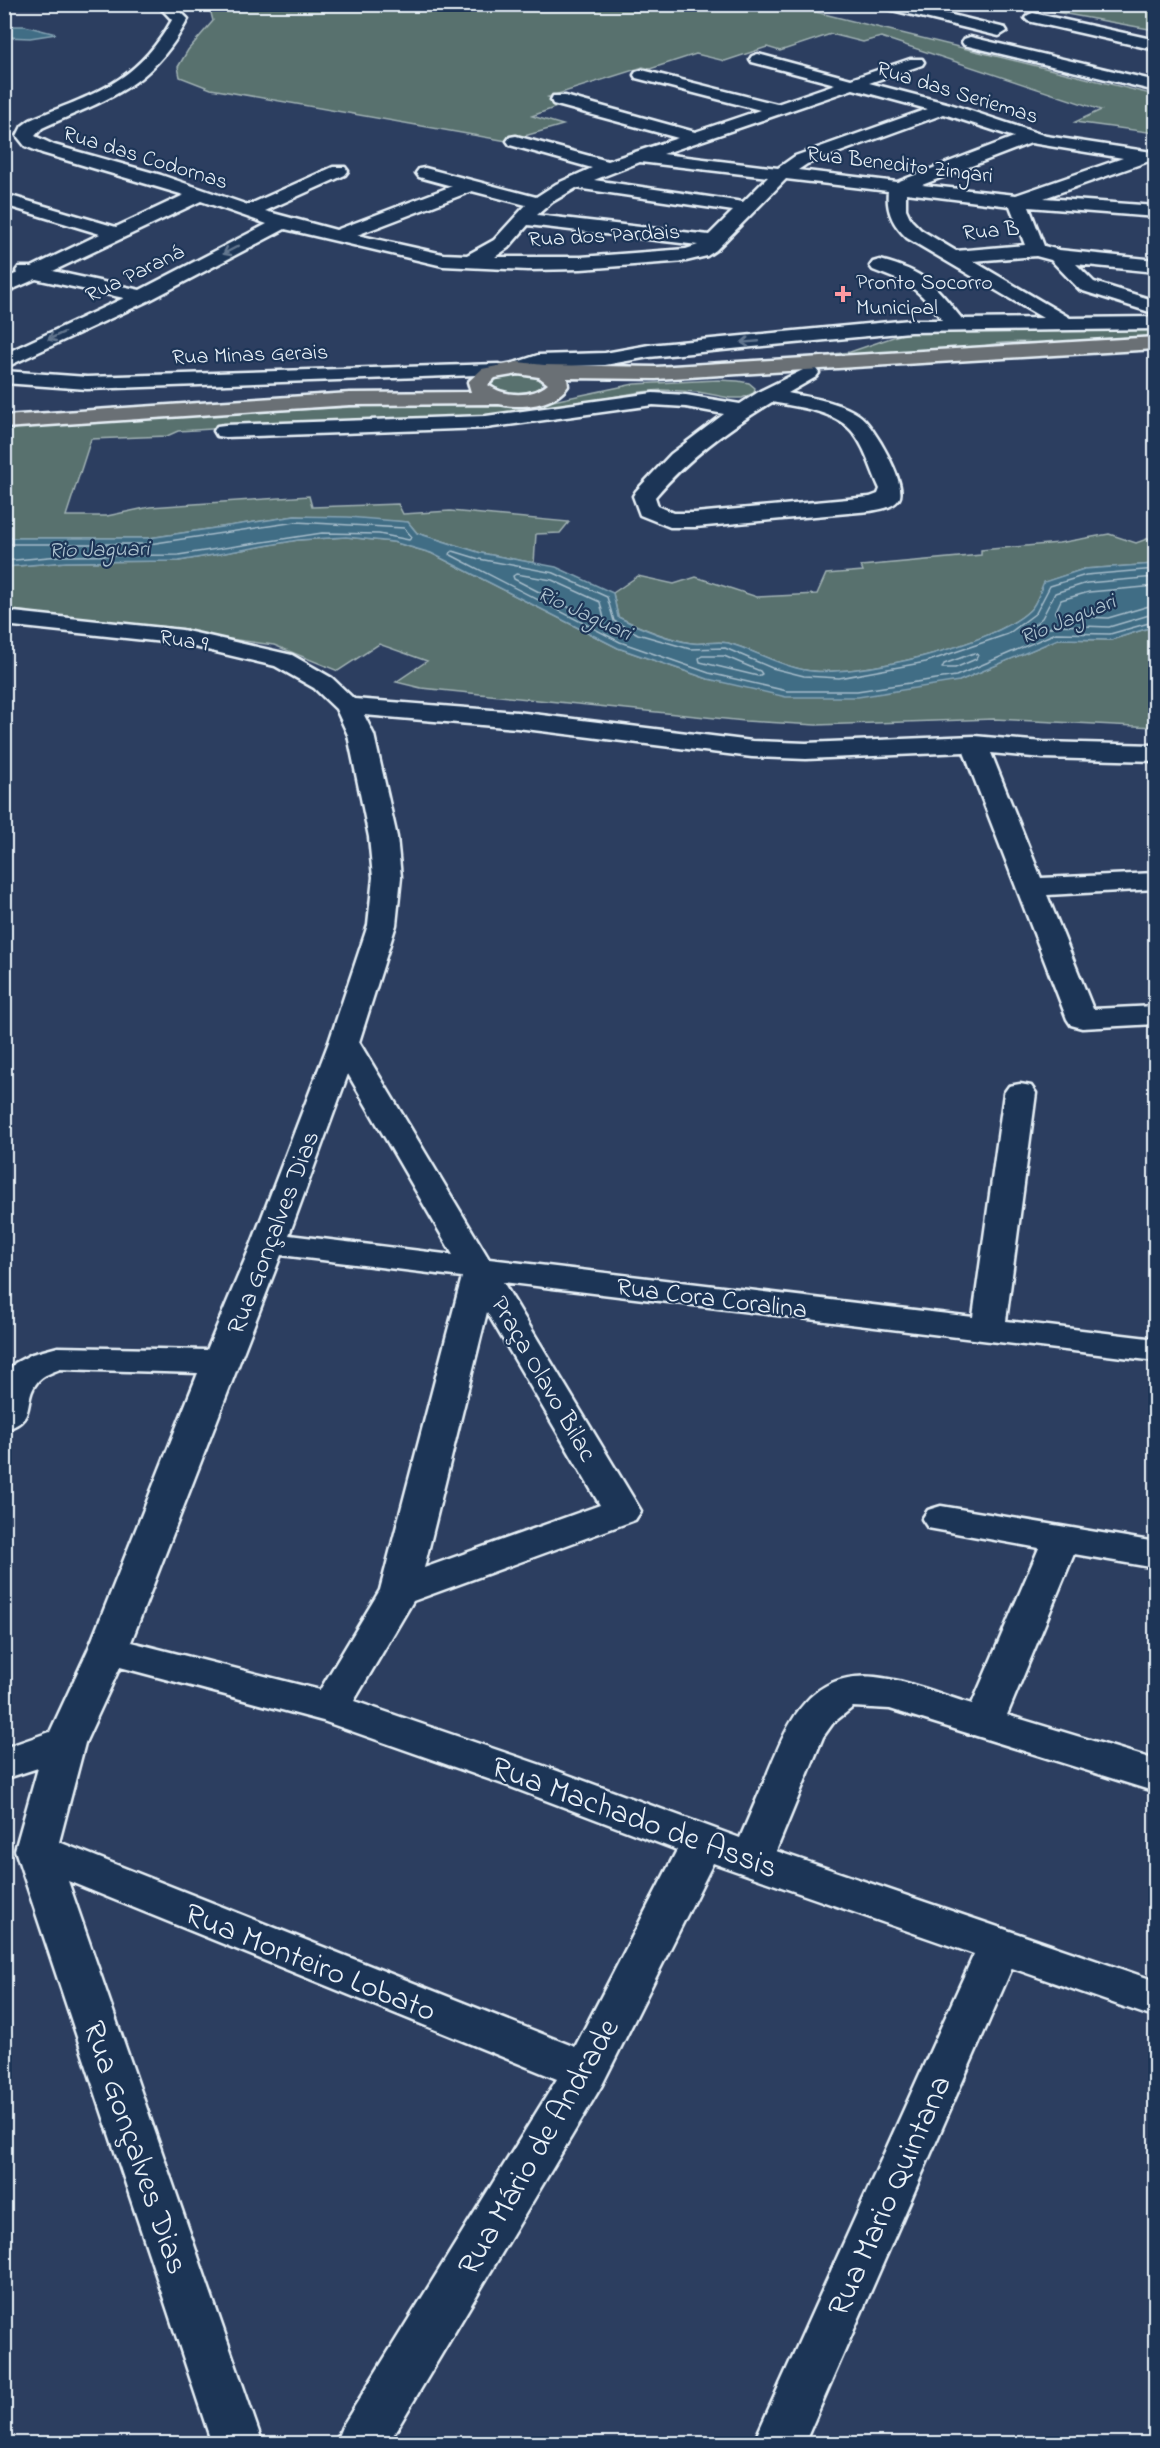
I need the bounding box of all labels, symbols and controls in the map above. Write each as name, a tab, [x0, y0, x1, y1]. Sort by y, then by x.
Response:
street label: Rua das Seriemas	[872, 54, 1042, 134]
street label: Rua das Codornas	[59, 119, 232, 199]
street label: Rua Benedito Zingari	[804, 139, 995, 194]
street label: Rua B	[962, 214, 1021, 250]
street label: Rua dos Pardais	[527, 217, 681, 257]
street label: Rua Paraná	[81, 237, 190, 312]
one-way arrow	[223, 244, 240, 256]
place label: Pronto Socorro Municipal	[856, 268, 993, 325]
marker: Pronto Socorro Municipal	[834, 285, 852, 303]
one-way arrow	[48, 331, 66, 343]
one-way arrow	[740, 336, 760, 347]
street label: Rua Minas Gerais	[171, 337, 329, 375]
water label: Rio Jaguari	[48, 534, 152, 568]
water label: Rio Jaguari	[531, 579, 638, 651]
water label: Rio Jaguari	[1015, 586, 1123, 654]
street label: Rua 9	[157, 622, 210, 662]
street label: Rua Gonçalves Dias	[218, 1126, 331, 1340]
street label: Rua Cora Coralina	[614, 1269, 809, 1331]
street label: Praça Olavo Bilac	[480, 1290, 605, 1470]
street label: Rua Machado de Assis	[484, 1746, 784, 1893]
street label: Rua Monteiro Lobato	[177, 1892, 443, 2036]
street label: Rua Mário de Andrade	[447, 2010, 633, 2285]
street label: Rua Gonçalves Dias	[68, 2015, 199, 2281]
street label: Rua Mario Quintana	[817, 2068, 965, 2325]

